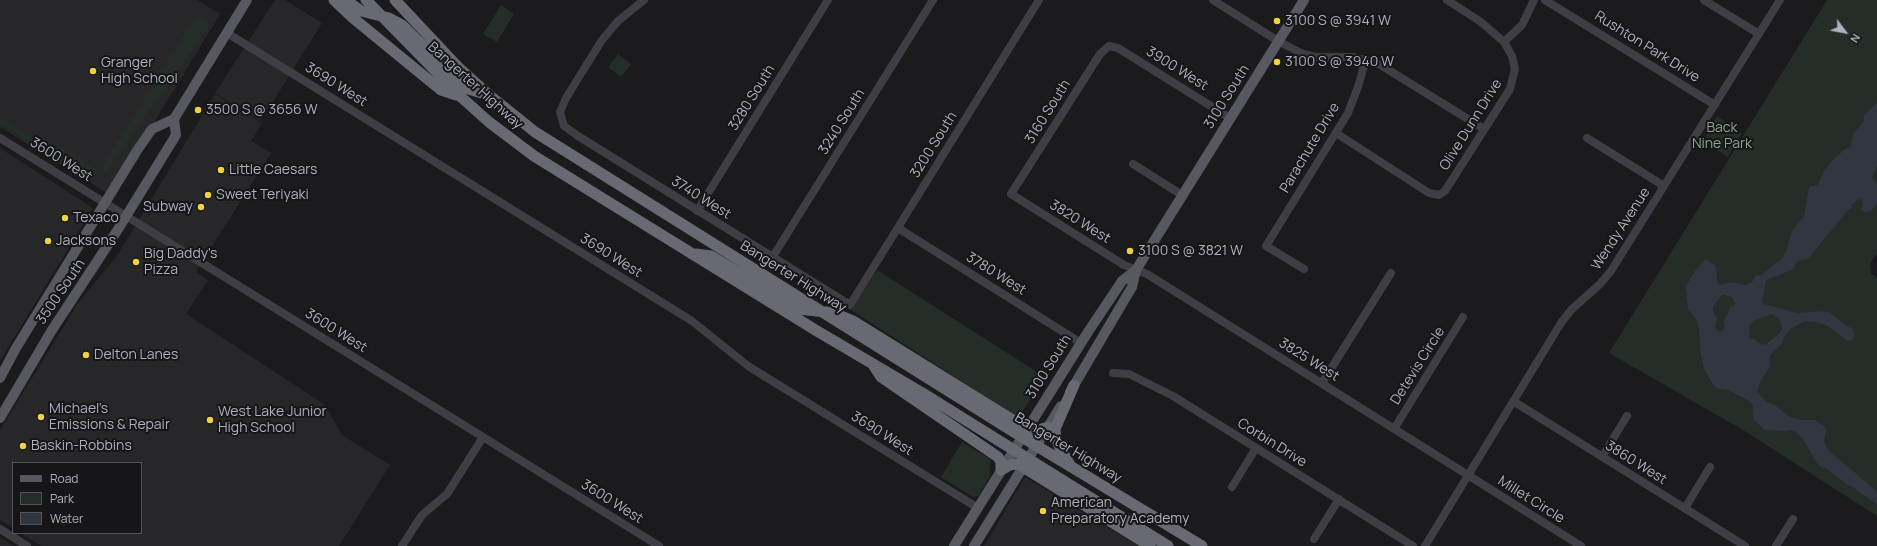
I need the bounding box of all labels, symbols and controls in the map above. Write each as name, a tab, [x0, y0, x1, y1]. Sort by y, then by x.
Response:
street label: Rushton Park Drive	[1591, 8, 1703, 86]
north arrow	[1825, 12, 1865, 52]
place label: 3100 S @ 3941 W	[1285, 13, 1391, 29]
marker: 3100 S @ 3941 W	[1272, 16, 1282, 26]
text: N	[1847, 31, 1864, 46]
street label: Bangerter Highway	[424, 39, 526, 133]
street label: 3900 West	[1143, 43, 1211, 95]
place label: 3100 S @ 3940 W	[1285, 54, 1394, 70]
place label: Granger High School	[101, 55, 178, 88]
marker: 3100 S @ 3940 W	[1272, 57, 1282, 67]
street label: 3690 West	[302, 59, 370, 111]
street label: 3280 South	[725, 62, 779, 134]
street label: 3100 South	[1201, 62, 1253, 132]
marker: Granger High School	[88, 66, 98, 76]
street label: Olive Dunn Drive	[1436, 76, 1506, 174]
street label: 3160 South	[1022, 77, 1074, 147]
street label: 3240 South	[815, 86, 869, 158]
street label: Parachute Drive	[1277, 100, 1343, 196]
place label: 3500 S @ 3656 W	[206, 102, 318, 118]
marker: 3500 S @ 3656 W	[193, 105, 203, 115]
street label: 3200 South	[907, 109, 961, 181]
park label: Back Nine Park	[1692, 120, 1752, 152]
street label: 3600 West	[27, 134, 95, 186]
place label: Little Caesars	[229, 162, 317, 178]
marker: Little Caesars	[216, 165, 226, 175]
street label: 3740 West	[668, 173, 734, 223]
street label: Wendy Avenue	[1588, 185, 1654, 273]
place label: Sweet Teriyaki	[216, 187, 309, 203]
marker: Sweet Teriyaki	[203, 190, 213, 200]
street label: 3820 West	[1046, 197, 1114, 247]
place label: Subway	[143, 199, 193, 215]
marker: Subway	[196, 202, 206, 212]
place label: Texaco	[73, 210, 119, 226]
marker: Texaco	[60, 213, 70, 223]
street label: 3690 West	[577, 230, 645, 282]
place label: Jacksons	[56, 233, 116, 249]
marker: Jacksons	[43, 236, 53, 246]
street label: Bangerter Highway	[737, 238, 849, 316]
place label: 3100 S @ 3821 W	[1138, 243, 1243, 259]
place label: Big Daddy's Pizza	[144, 246, 217, 278]
marker: 3100 S @ 3821 W	[1125, 246, 1135, 256]
street label: 3780 West	[963, 249, 1029, 299]
street label: 3500 South	[33, 256, 89, 328]
marker: Big Daddy's Pizza	[131, 257, 141, 267]
street label: 3600 West	[302, 305, 370, 357]
street label: Detevis Circle	[1387, 324, 1449, 408]
street label: 3100 South	[1023, 332, 1075, 402]
street label: 3825 West	[1276, 335, 1342, 385]
place label: Delton Lanes	[94, 347, 178, 363]
marker: Delton Lanes	[81, 350, 91, 360]
place label: Michael's Emissions & Repair	[49, 401, 170, 434]
place label: West Lake Junior High School	[218, 404, 327, 436]
street label: 3690 West	[848, 408, 916, 460]
street label: Bangerter Highway	[1011, 409, 1125, 487]
marker: Michael's Emissions & Repair	[36, 412, 46, 422]
marker: West Lake Junior High School	[205, 415, 215, 425]
street label: Corbin Drive	[1234, 415, 1310, 471]
place label: Baskin-Robbins	[31, 438, 132, 454]
street label: 3860 West	[1602, 438, 1670, 488]
marker: Baskin-Robbins	[18, 441, 28, 451]
legend	[12, 462, 142, 534]
text: Road	[50, 470, 78, 487]
street label: Millet Circle	[1495, 473, 1567, 527]
street label: 3600 West	[578, 476, 646, 528]
text: Park	[50, 490, 74, 507]
place label: American Preparatory Academy	[1051, 495, 1189, 528]
marker: American Preparatory Academy	[1038, 506, 1048, 516]
text: Water	[50, 510, 83, 527]

